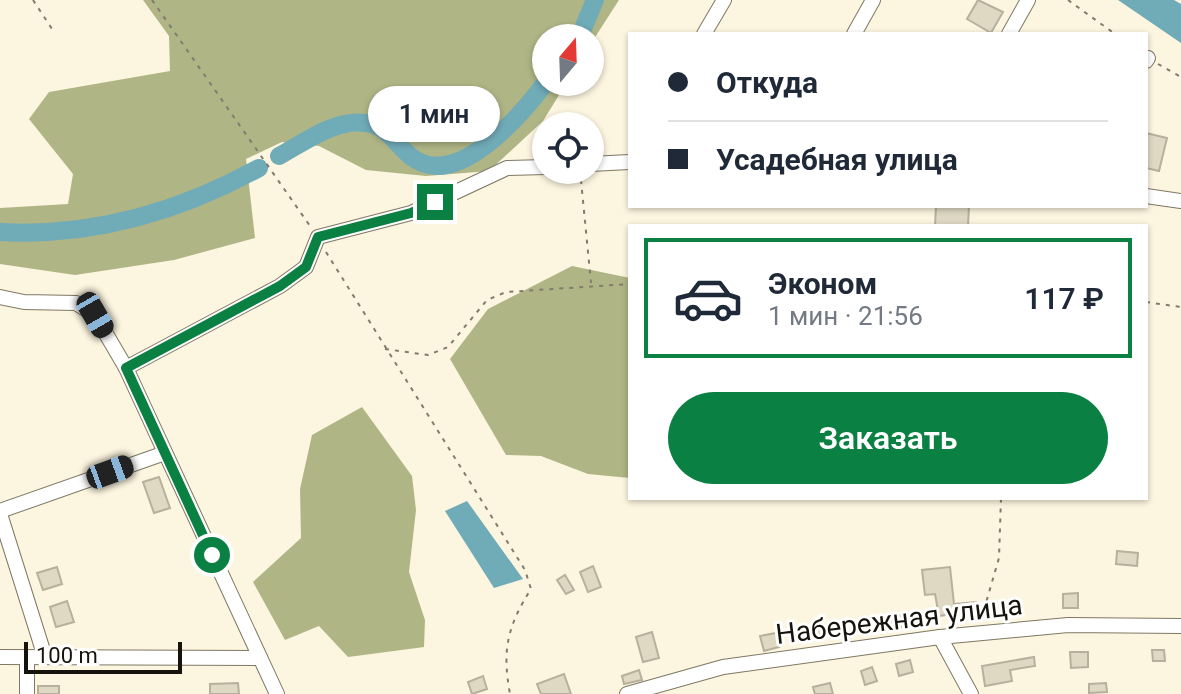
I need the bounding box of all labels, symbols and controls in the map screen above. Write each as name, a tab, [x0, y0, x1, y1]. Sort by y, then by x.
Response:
north arrow	[532, 24, 604, 96]
map controls	[532, 24, 604, 184]
text: Откуда	[716, 65, 818, 100]
callout: 1 мин	[369, 86, 501, 142]
text: 1 мин	[399, 99, 469, 129]
button: locate	[532, 112, 604, 184]
text: Усадебная улица	[716, 142, 958, 177]
route end	[417, 184, 453, 220]
icon: car	[672, 262, 744, 334]
text: Эконом	[768, 266, 877, 301]
text: 117 ₽	[1024, 281, 1104, 316]
car	[73, 288, 117, 342]
text: 1 мин · 21:56	[768, 301, 923, 331]
button: Заказать	[668, 392, 1108, 484]
car	[83, 453, 137, 491]
route start	[194, 537, 230, 573]
street label: Набережная улица	[774, 588, 1024, 651]
scale bar	[24, 638, 182, 674]
text: 100 m	[36, 643, 98, 668]

